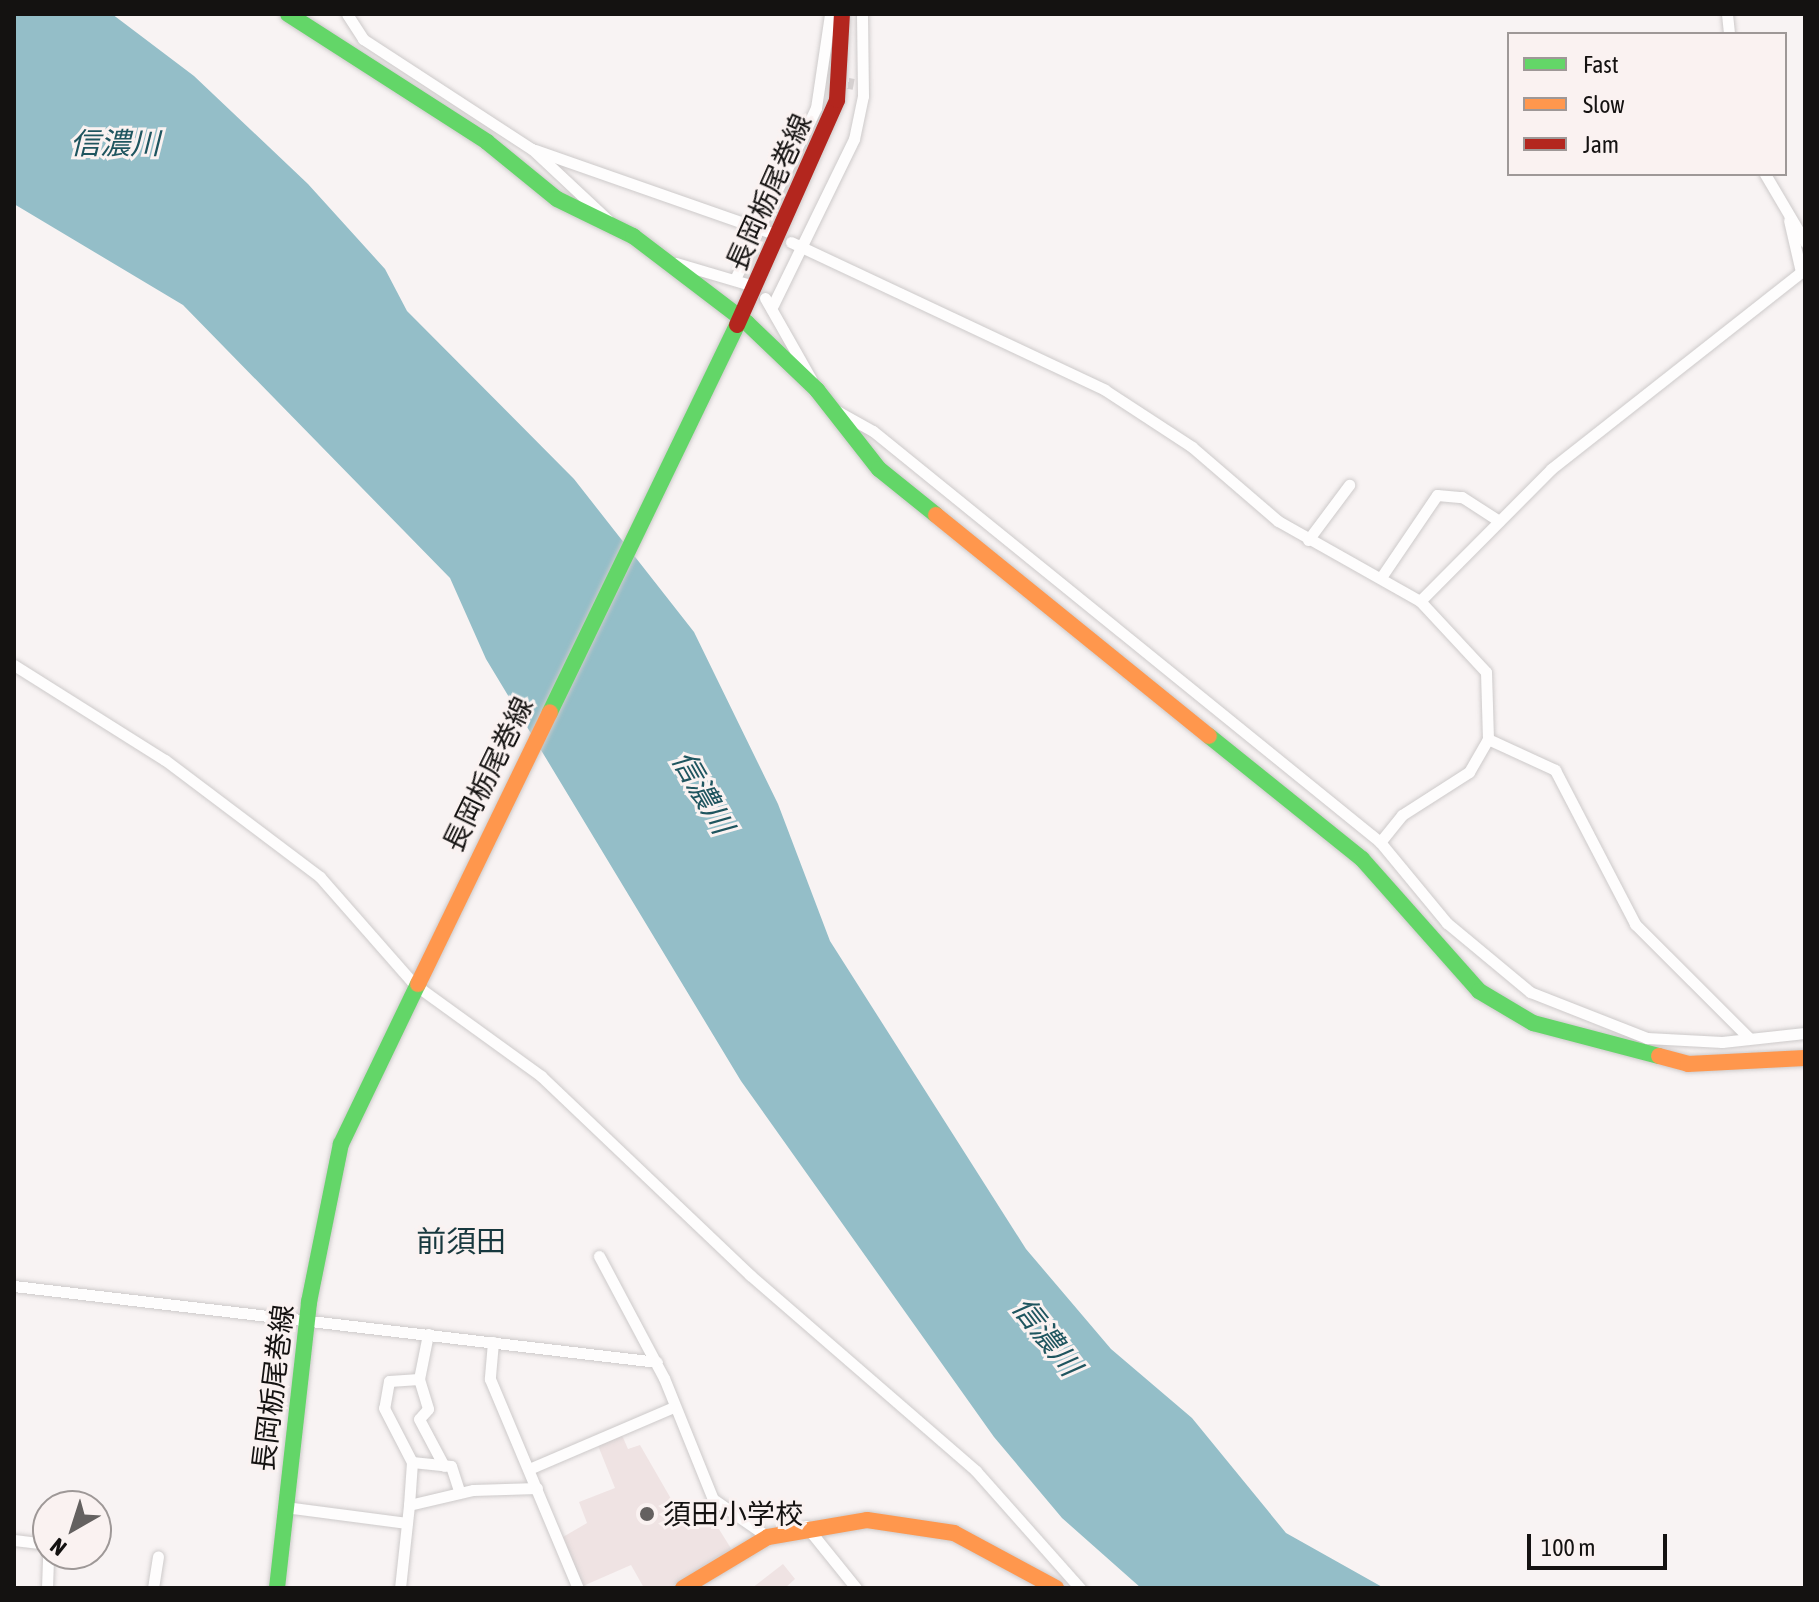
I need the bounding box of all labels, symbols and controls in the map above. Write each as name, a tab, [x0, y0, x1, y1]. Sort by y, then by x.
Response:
legend	[1507, 32, 1787, 176]
text: Fast	[1583, 51, 1619, 78]
text: Slow	[1583, 91, 1625, 118]
street label: 長岡栃尾巻線	[719, 108, 819, 276]
water label: 信濃川	[70, 125, 160, 161]
text: Jam	[1583, 131, 1619, 158]
street label: 長岡栃尾巻線	[436, 691, 540, 857]
water label: 信濃川	[665, 744, 741, 840]
district label: 前須田	[416, 1223, 506, 1259]
water label: 信濃川	[1005, 1289, 1089, 1383]
street label: 長岡栃尾巻線	[246, 1303, 300, 1473]
north arrow	[32, 1490, 112, 1570]
place label: 須田小学校	[663, 1497, 803, 1531]
marker: 須田小学校	[638, 1505, 656, 1523]
scale bar	[1531, 1518, 1671, 1568]
text: N	[45, 1533, 71, 1561]
text: 100 m	[1541, 1534, 1595, 1561]

